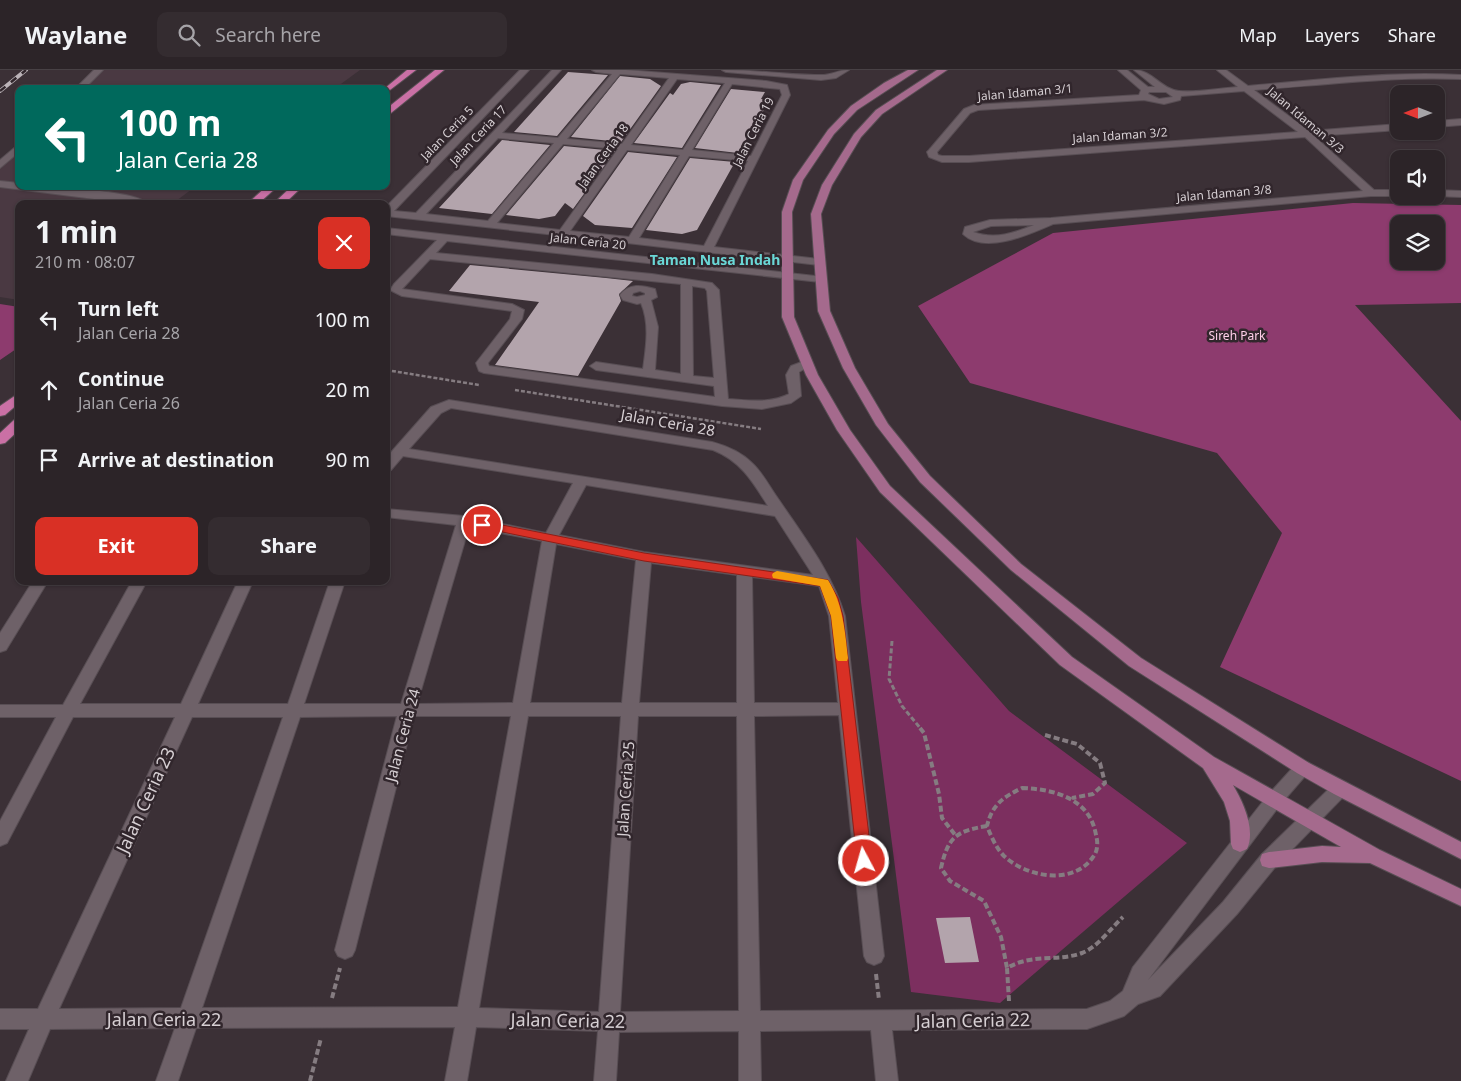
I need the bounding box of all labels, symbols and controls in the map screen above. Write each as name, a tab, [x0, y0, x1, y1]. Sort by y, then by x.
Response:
search box	[157, 12, 507, 57]
text: Waylane	[25, 18, 127, 51]
icon: search	[175, 21, 203, 49]
text: Search here	[215, 22, 321, 48]
text: Map	[1239, 23, 1277, 47]
text: Layers	[1305, 23, 1360, 47]
text: Share	[1388, 23, 1436, 47]
street label: Jalan Idaman 3/1	[976, 79, 1073, 105]
street label: Jalan Idaman 3/3	[1263, 82, 1348, 157]
north arrow	[1390, 85, 1445, 140]
map controls	[1390, 85, 1445, 270]
street label: Jalan Ceria 19	[728, 94, 778, 171]
text: 100 m	[118, 99, 221, 146]
street label: Jalan Ceria 17	[445, 101, 510, 169]
street label: Jalan Ceria 5	[416, 102, 477, 165]
icon: left	[35, 105, 100, 170]
street label: Jalan Ceria 18	[573, 120, 632, 193]
street label: Jalan Idaman 3/2	[1071, 123, 1168, 147]
text: Jalan Ceria 28	[118, 144, 258, 174]
button: sound	[1390, 150, 1445, 205]
street label: Jalan Idaman 3/8	[1175, 180, 1272, 206]
text: 1 min	[35, 211, 118, 252]
button: layers	[1390, 215, 1445, 270]
button: close	[318, 217, 370, 269]
street label: Jalan Ceria 20	[548, 228, 627, 253]
district label: Taman Nusa Indah	[650, 250, 780, 269]
text: 210 m · 08:07	[35, 251, 135, 273]
text: Turn left	[78, 296, 159, 322]
icon: left	[35, 306, 63, 334]
text: 100 m	[315, 307, 370, 333]
text: Jalan Ceria 28	[78, 322, 180, 344]
park label: Sireh Park	[1208, 327, 1266, 344]
text: Continue	[78, 366, 164, 392]
icon: ahead	[35, 376, 63, 404]
text: 20 m	[326, 377, 370, 403]
text: Jalan Ceria 26	[78, 392, 180, 414]
street label: Jalan Ceria 28	[617, 404, 717, 440]
icon: arrive	[35, 446, 63, 474]
text: Arrive at destination	[78, 447, 274, 473]
text: 90 m	[326, 447, 370, 473]
pin	[461, 504, 503, 546]
icon: arrive	[468, 511, 496, 539]
button: Exit	[35, 517, 198, 575]
button: Share	[208, 517, 370, 575]
street label: Jalan Ceria 24	[379, 686, 424, 786]
street label: Jalan Ceria 25	[612, 741, 638, 839]
street label: Jalan Ceria 23	[109, 743, 180, 859]
position arrow	[837, 834, 889, 886]
street label: Jalan Ceria 22	[105, 1007, 221, 1031]
street label: Jalan Ceria 22	[509, 1007, 625, 1033]
street label: Jalan Ceria 22	[914, 1007, 1030, 1033]

